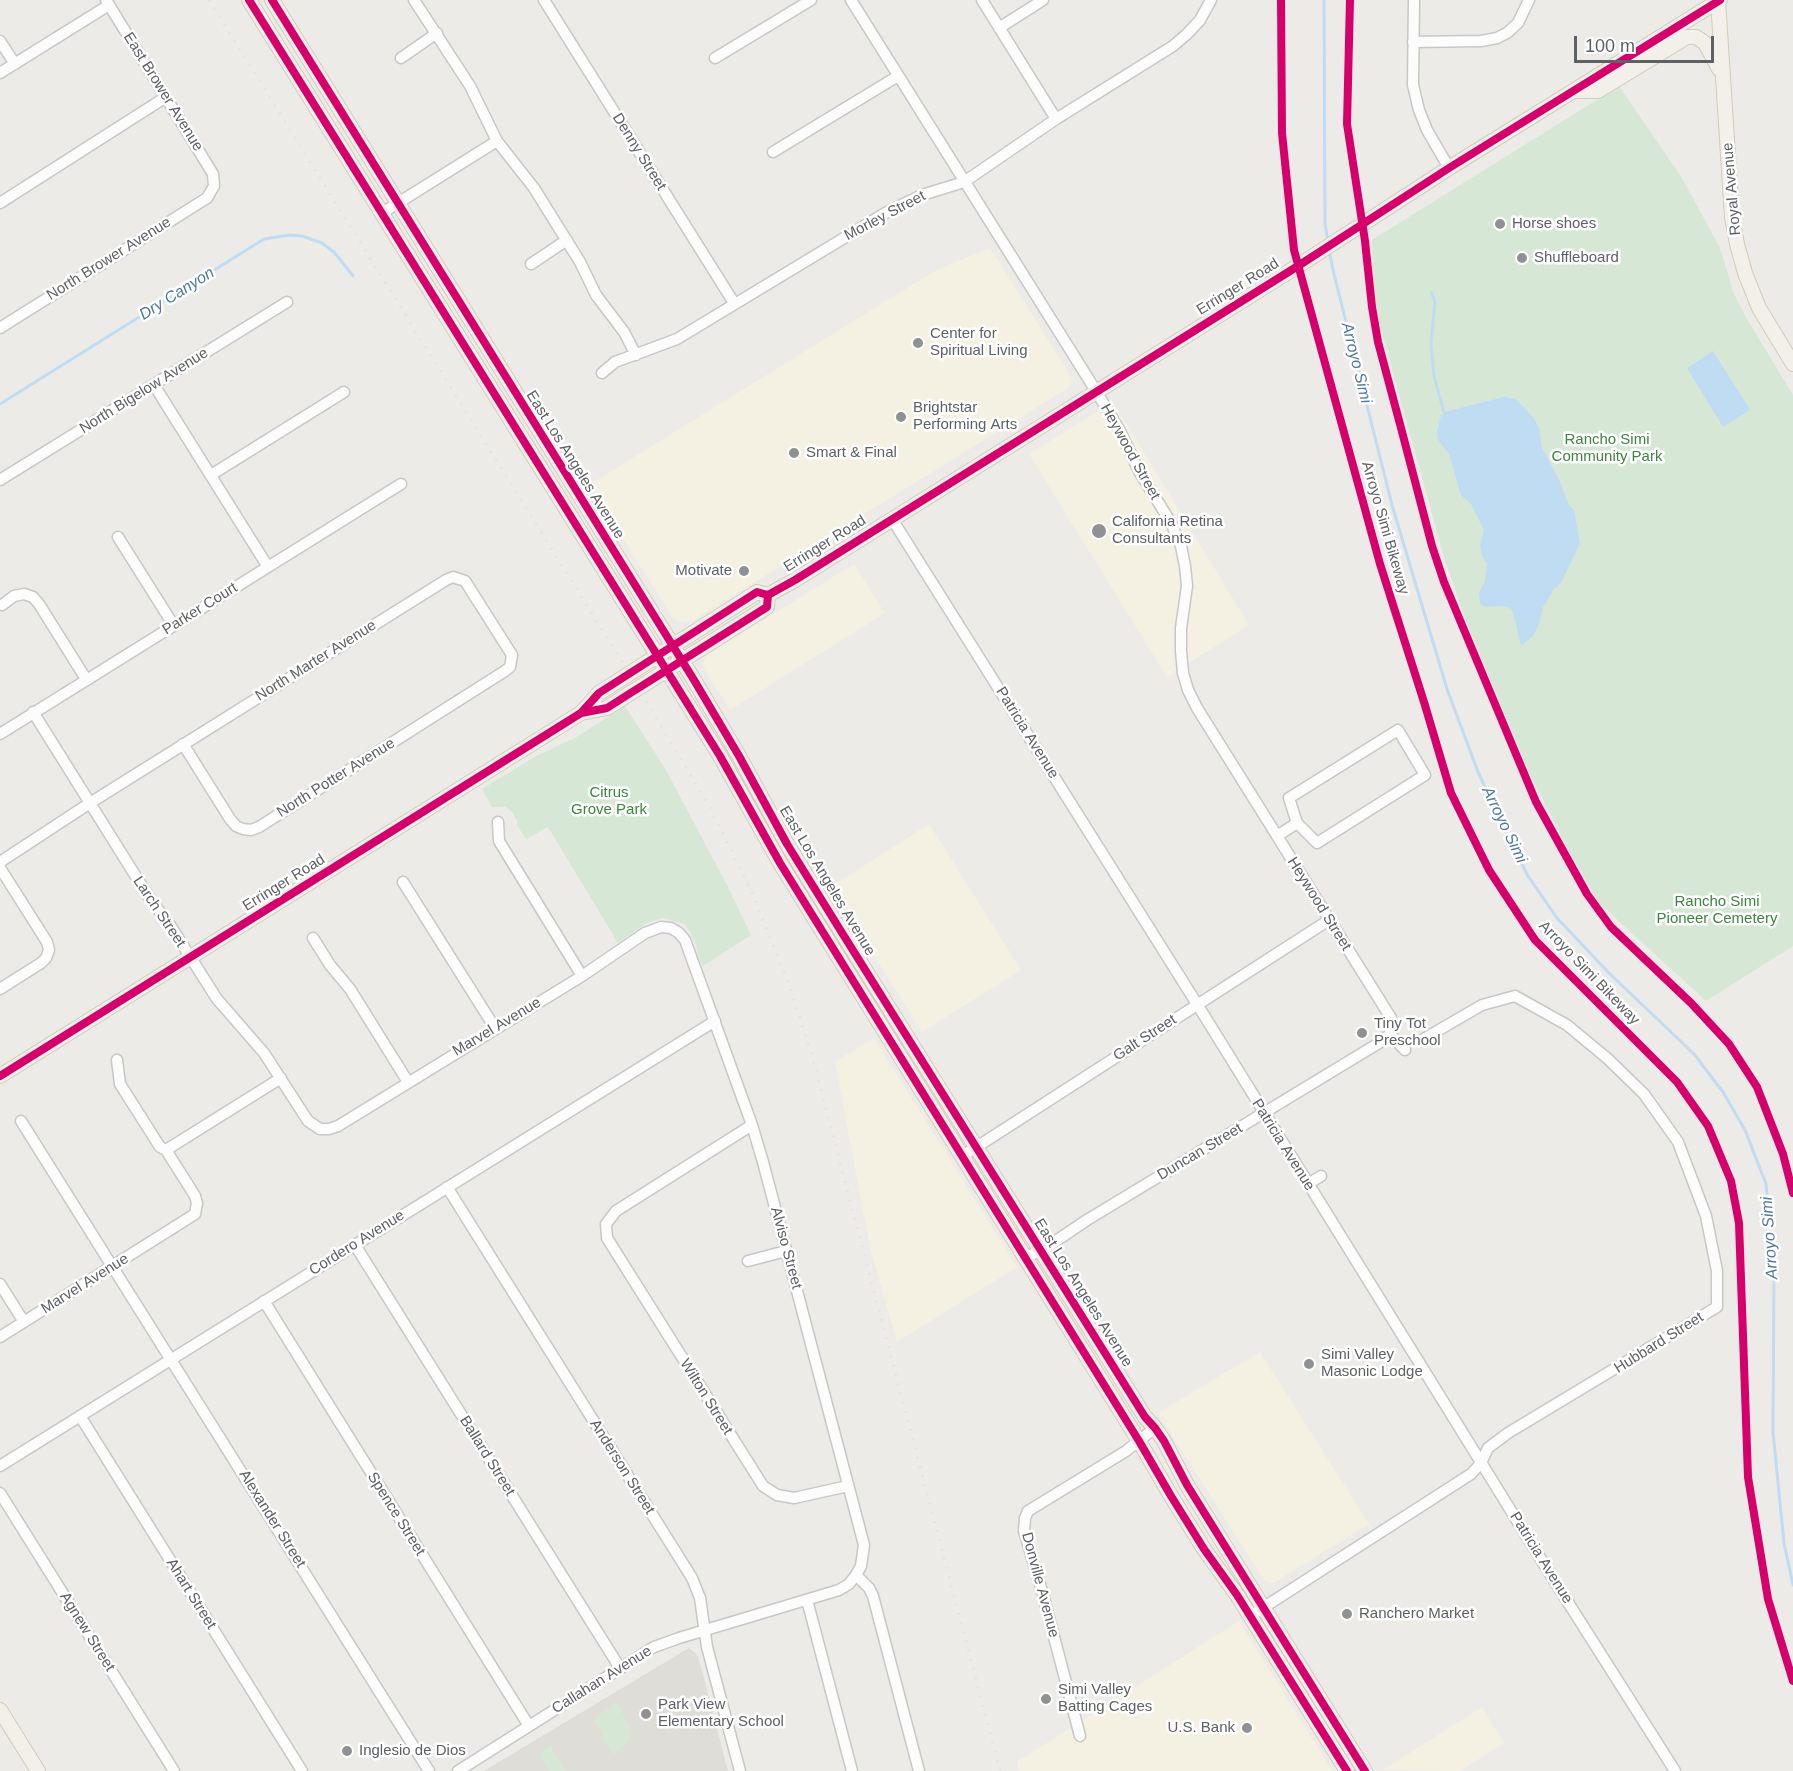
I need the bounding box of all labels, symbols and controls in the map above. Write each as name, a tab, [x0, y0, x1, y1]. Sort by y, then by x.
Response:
scale bar	[1577, 24, 1716, 62]
street label: East Brower Avenue	[119, 29, 207, 155]
text: 100 m	[1585, 36, 1635, 56]
street label: Denny Street	[608, 110, 670, 194]
street label: Royal Avenue	[1719, 142, 1745, 236]
street label: Morley Street	[841, 187, 929, 245]
street label: North Brower Avenue	[44, 213, 174, 305]
place label: Horse shoes	[1512, 215, 1596, 233]
marker: Horse shoes	[1493, 217, 1507, 231]
place label: Shuffleboard	[1534, 249, 1619, 267]
marker: Shuffleboard	[1515, 251, 1529, 265]
street label: Erringer Road	[1194, 255, 1282, 319]
water label: Dry Canyon	[136, 263, 218, 325]
water label: Arroyo Simi	[1337, 321, 1375, 405]
place label: Center for Spiritual Living	[930, 325, 1028, 360]
marker: Center for Spiritual Living	[911, 336, 925, 350]
street label: North Bigelow Avenue	[76, 344, 212, 438]
street label: East Los Angeles Avenue	[522, 388, 628, 542]
place label: Brightstar Performing Arts	[913, 399, 1017, 434]
street label: Heywood Street	[1096, 401, 1164, 503]
marker: Brightstar Performing Arts	[894, 410, 908, 424]
park label: Rancho Simi Community Park	[1552, 431, 1662, 466]
place label: Smart & Final	[806, 444, 897, 462]
marker: Smart & Final	[787, 446, 801, 460]
street label: Arroyo Simi Bikeway	[1357, 459, 1413, 597]
street label: Erringer Road	[781, 512, 869, 576]
place label: California Retina Consultants	[1112, 513, 1223, 548]
marker: California Retina Consultants	[1090, 522, 1108, 540]
place label: Motivate	[675, 562, 732, 580]
marker: Motivate	[737, 564, 751, 578]
street label: Parker Court	[159, 579, 241, 639]
street label: North Marter Avenue	[252, 617, 380, 705]
street label: Patricia Avenue	[992, 684, 1062, 782]
street label: North Potter Avenue	[274, 734, 398, 822]
park label: Citrus Grove Park	[571, 784, 647, 819]
water label: Arroyo Simi	[1477, 784, 1531, 866]
street label: East Los Angeles Avenue	[775, 803, 879, 959]
street label: Erringer Road	[240, 851, 328, 915]
street label: Heywood Street	[1283, 854, 1355, 954]
street label: Larch Street	[129, 873, 189, 951]
park label: Rancho Simi Pioneer Cemetery	[1657, 893, 1777, 928]
street label: Arroyo Simi Bikeway	[1535, 917, 1643, 1029]
street label: Marvel Avenue	[450, 994, 544, 1060]
street label: Galt Street	[1110, 1011, 1180, 1065]
place label: Tiny Tot Preschool	[1374, 1015, 1441, 1050]
marker: Tiny Tot Preschool	[1355, 1026, 1369, 1040]
street label: Patricia Avenue	[1248, 1096, 1318, 1194]
street label: Duncan Street	[1154, 1120, 1246, 1184]
water label: Arroyo Simi	[1758, 1196, 1782, 1280]
street label: Alviso Street	[766, 1205, 806, 1291]
street label: Cordero Avenue	[306, 1206, 408, 1280]
street label: East Los Angeles Avenue	[1030, 1216, 1136, 1370]
street label: Marvel Avenue	[38, 1250, 132, 1318]
street label: Hubbard Street	[1611, 1308, 1707, 1378]
place label: Simi Valley Masonic Lodge	[1321, 1346, 1423, 1381]
street label: Wilton Street	[676, 1356, 736, 1438]
marker: Simi Valley Masonic Lodge	[1302, 1357, 1316, 1371]
street label: Ballard Street	[455, 1413, 519, 1499]
street label: Anderson Street	[586, 1416, 658, 1518]
street label: Alexander Street	[235, 1467, 309, 1571]
street label: Spence Street	[363, 1469, 429, 1559]
street label: Patricia Avenue	[1506, 1509, 1576, 1607]
street label: Donville Avenue	[1017, 1530, 1063, 1640]
street label: Ahart Street	[162, 1555, 220, 1633]
street label: Agnew Street	[56, 1589, 118, 1675]
place label: Ranchero Market	[1359, 1605, 1474, 1623]
marker: Ranchero Market	[1340, 1607, 1354, 1621]
street label: Callahan Avenue	[549, 1642, 655, 1718]
place label: Simi Valley Batting Cages	[1058, 1681, 1152, 1716]
marker: Simi Valley Batting Cages	[1039, 1692, 1053, 1706]
place label: Park View Elementary School	[658, 1696, 784, 1731]
marker: Park View Elementary School	[639, 1707, 653, 1721]
place label: U.S. Bank	[1167, 1719, 1235, 1737]
marker: U.S. Bank	[1240, 1721, 1254, 1735]
place label: Inglesio de Dios	[359, 1742, 466, 1760]
marker: Inglesio de Dios	[340, 1744, 354, 1758]

